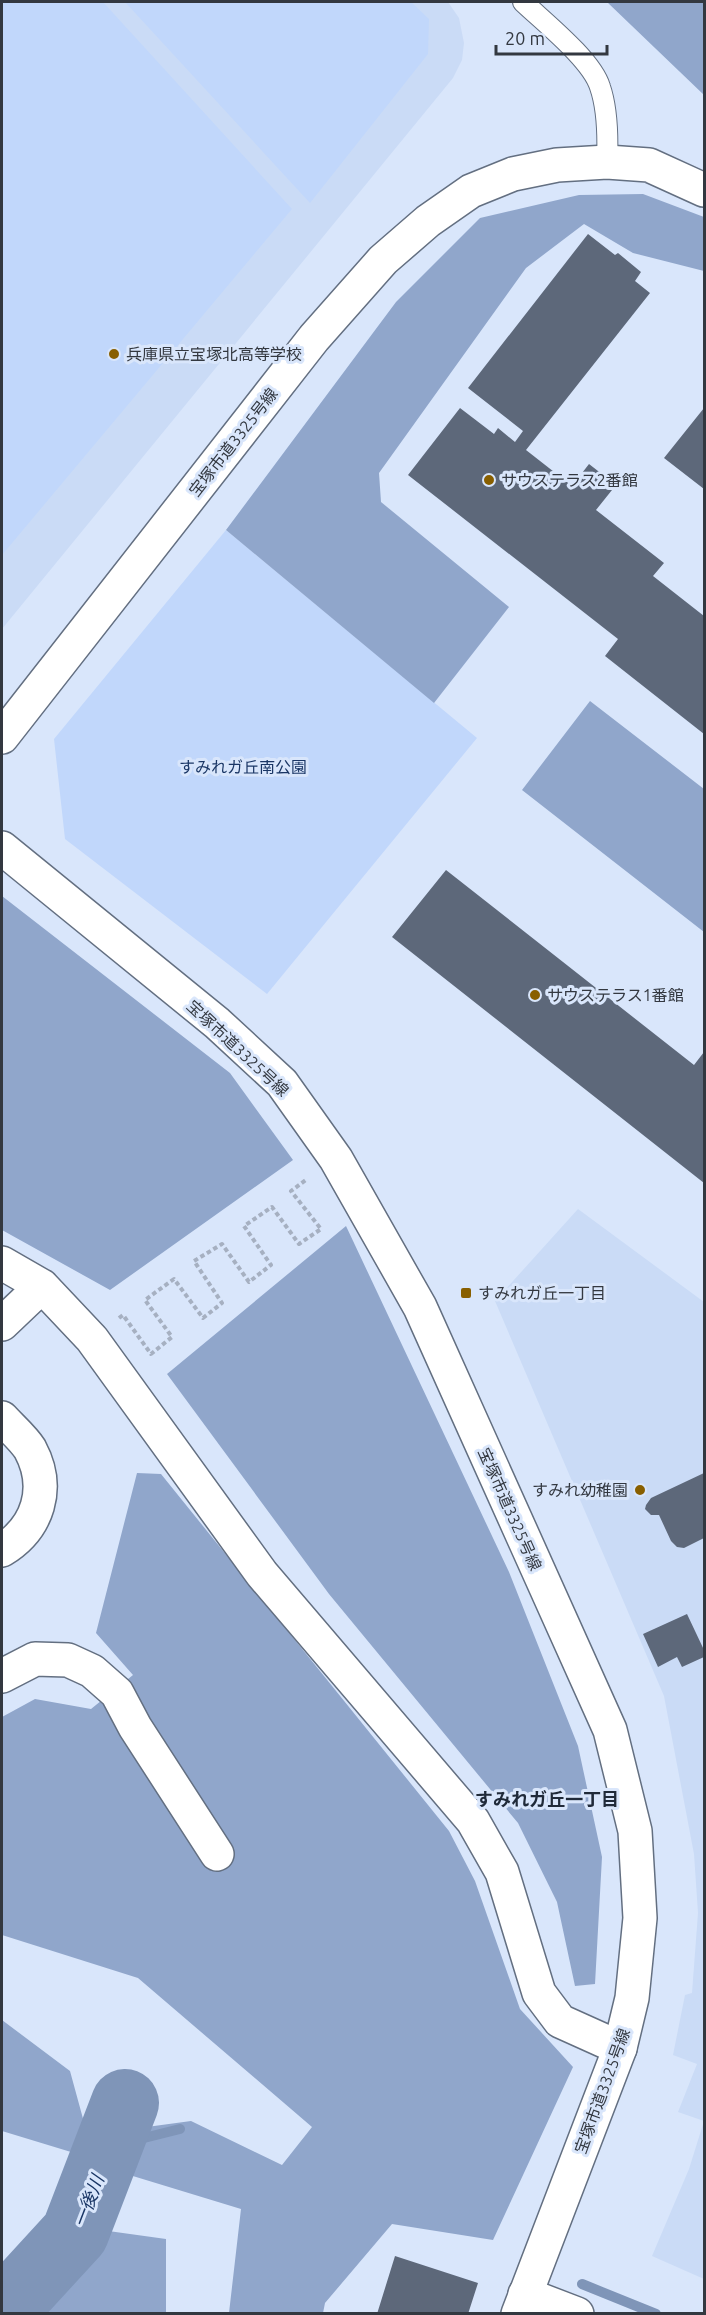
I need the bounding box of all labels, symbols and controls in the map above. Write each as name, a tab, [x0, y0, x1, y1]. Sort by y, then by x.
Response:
scale bar	[496, 18, 607, 56]
text: 20 m	[505, 28, 545, 48]
place label: 兵庫県立宝塚北高等学校	[126, 345, 302, 363]
marker: 兵庫県立宝塚北高等学校	[107, 347, 121, 361]
street label: 宝塚市道3325号線	[185, 384, 281, 500]
place label: サウステラス2番館	[501, 471, 638, 489]
marker: サウステラス2番館	[482, 473, 496, 487]
park label: すみれガ丘南公園	[179, 758, 307, 776]
place label: サウステラス1番館	[547, 986, 684, 1004]
marker: サウステラス1番館	[528, 988, 542, 1002]
street label: 宝塚市道3325号線	[184, 996, 292, 1100]
place label: すみれガ丘一丁目	[478, 1284, 606, 1302]
marker: すみれガ丘一丁目	[459, 1286, 473, 1300]
street label: 宝塚市道3325号線	[475, 1445, 545, 1573]
place label: すみれ幼稚園	[532, 1481, 628, 1499]
marker: すみれ幼稚園	[633, 1483, 647, 1497]
district label: すみれガ丘一丁目	[475, 1789, 619, 1809]
street label: 宝塚市道3325号線	[571, 2026, 633, 2156]
water label: 一後川	[69, 2170, 108, 2230]

